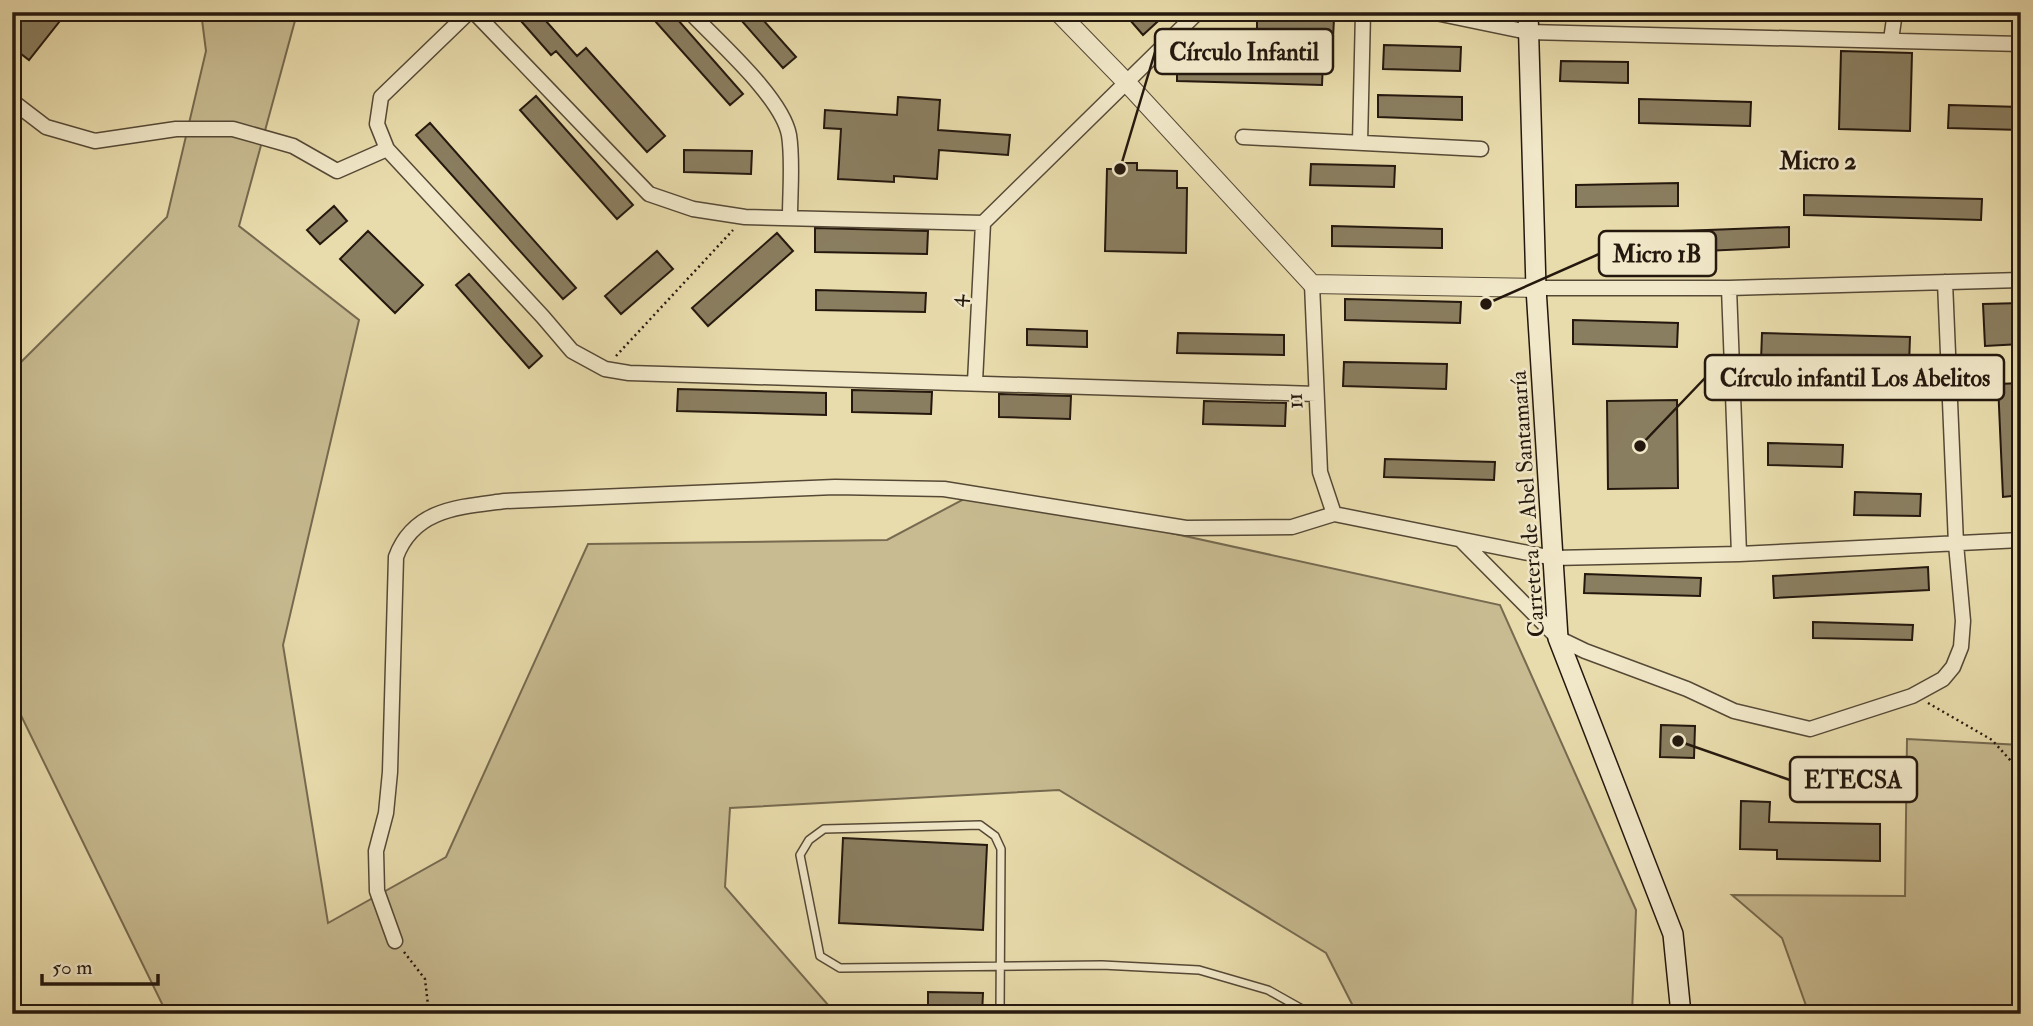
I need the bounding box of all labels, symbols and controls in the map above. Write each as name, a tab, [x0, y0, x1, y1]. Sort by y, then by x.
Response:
callout: Círculo Infantil	[1155, 29, 1333, 74]
text: Círculo Infantil	[1169, 37, 1320, 68]
district label: Micro 2	[1779, 146, 1856, 177]
callout: Micro 1B	[1599, 231, 1716, 276]
text: Micro 1B	[1612, 239, 1701, 270]
street label: 4	[942, 292, 971, 308]
callout: Círculo infantil Los Abelitos	[1705, 355, 2004, 400]
text: Círculo infantil Los Abelitos	[1720, 363, 1990, 394]
street label: Carretera de Abel Santamaría	[1504, 369, 1551, 638]
street label: 11	[1280, 392, 1309, 410]
callout: ETECSA	[1790, 757, 1917, 802]
text: ETECSA	[1804, 765, 1903, 796]
scale bar	[42, 942, 158, 986]
text: 50 m	[52, 954, 93, 981]

